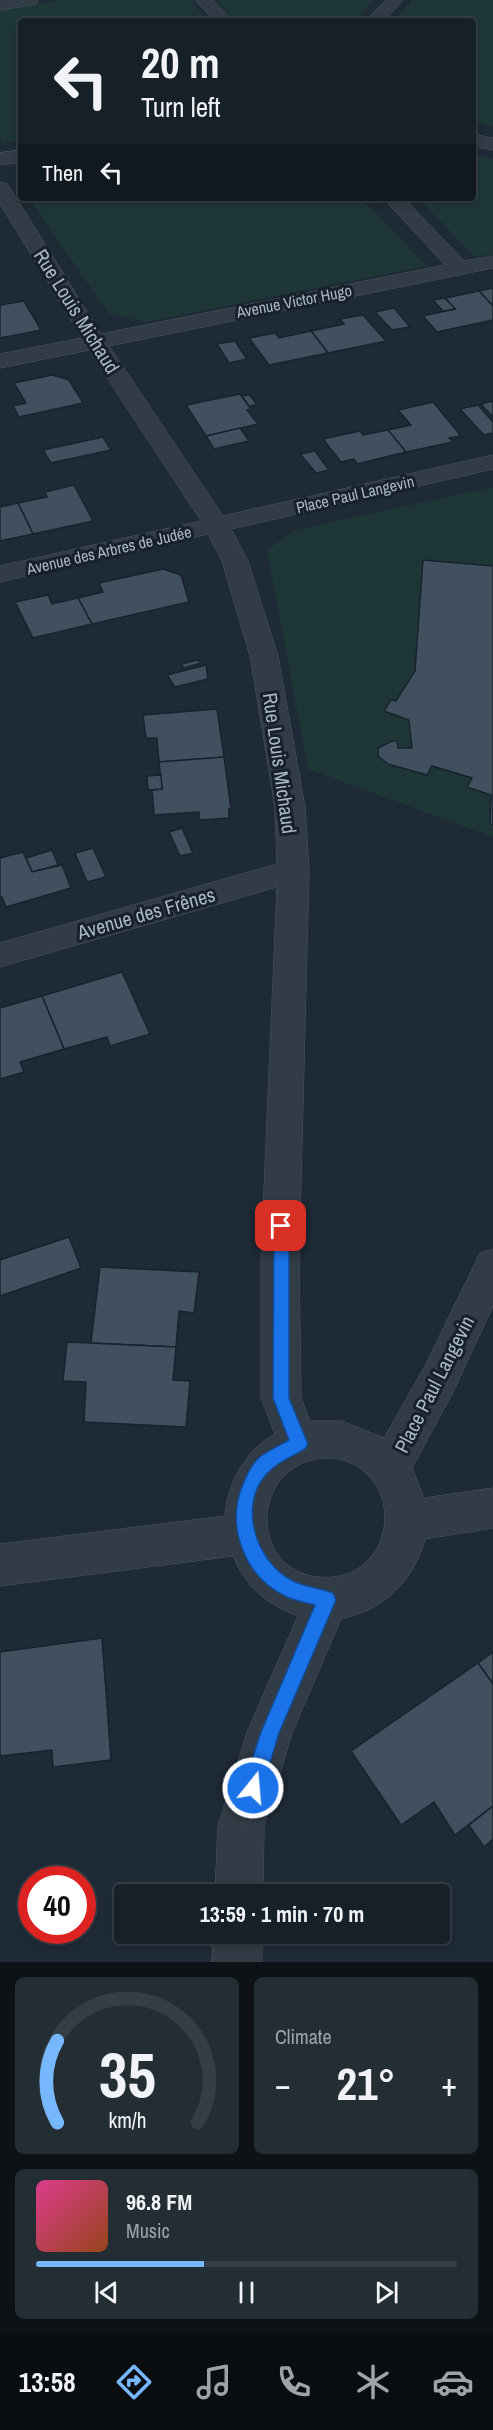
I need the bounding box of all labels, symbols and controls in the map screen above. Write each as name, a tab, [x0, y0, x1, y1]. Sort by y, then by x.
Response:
text: 20 m	[141, 35, 220, 91]
icon: left	[42, 42, 120, 120]
text: Turn left	[141, 89, 220, 125]
icon: left	[95, 156, 128, 189]
text: Then	[42, 158, 83, 188]
street label: Rue Louis Michaud	[28, 244, 126, 378]
street label: Avenue Victor Hugo	[234, 279, 354, 323]
street label: Place Paul Langevin	[294, 470, 416, 518]
street label: Avenue des Arbres de Judée	[24, 520, 193, 580]
street label: Rue Louis Michaud	[257, 691, 303, 835]
street label: Avenue des Frênes	[73, 880, 218, 946]
pin	[255, 1200, 306, 1251]
icon: arrive	[264, 1209, 297, 1242]
street label: Place Paul Langevin	[388, 1311, 480, 1457]
position arrow	[221, 1756, 285, 1820]
speed limit sign: 40	[18, 1866, 96, 1944]
text: 13:59 · 1 min · 70 m	[200, 1899, 364, 1929]
text: Climate	[275, 2023, 332, 2050]
text: 35	[99, 2032, 155, 2116]
text: 21°	[336, 2053, 396, 2114]
text: −	[275, 2062, 291, 2106]
text: +	[441, 2062, 457, 2106]
text: km/h	[108, 2106, 146, 2135]
text: 96.8 FM	[126, 2187, 192, 2217]
text: Music	[126, 2217, 170, 2244]
icon: previous	[90, 2276, 123, 2309]
icon: pause	[230, 2276, 263, 2309]
icon: next	[370, 2276, 403, 2309]
icon: directions	[113, 2361, 155, 2403]
icon: music	[193, 2361, 235, 2403]
icon: phone	[273, 2361, 315, 2403]
icon: climate	[352, 2361, 394, 2403]
icon: car	[432, 2361, 474, 2403]
text: 13:58	[19, 2364, 75, 2400]

